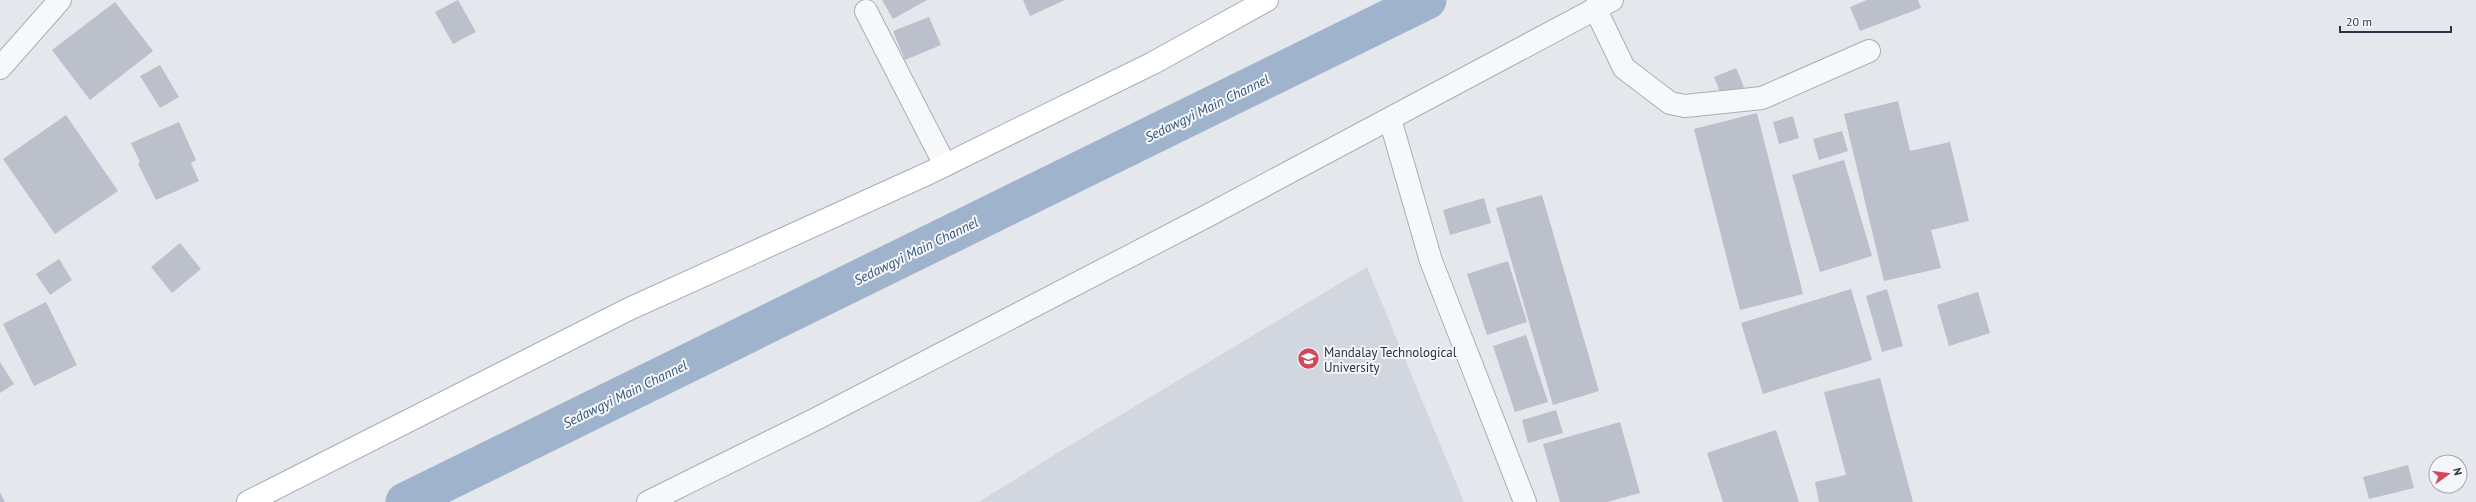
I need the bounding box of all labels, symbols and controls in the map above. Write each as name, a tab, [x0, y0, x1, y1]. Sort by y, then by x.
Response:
scale bar	[2340, 8, 2451, 34]
text: 20 m	[2346, 14, 2372, 29]
water label: Sedawgyi Main Channel	[1142, 70, 1272, 146]
water label: Sedawgyi Main Channel	[851, 213, 981, 289]
place label: Mandalay Technological University	[1324, 344, 1457, 376]
school or university icon: Mandalay Technological University	[1296, 346, 1322, 372]
water label: Sedawgyi Main Channel	[560, 356, 690, 432]
north arrow	[2428, 454, 2468, 494]
text: N	[2450, 466, 2465, 477]

